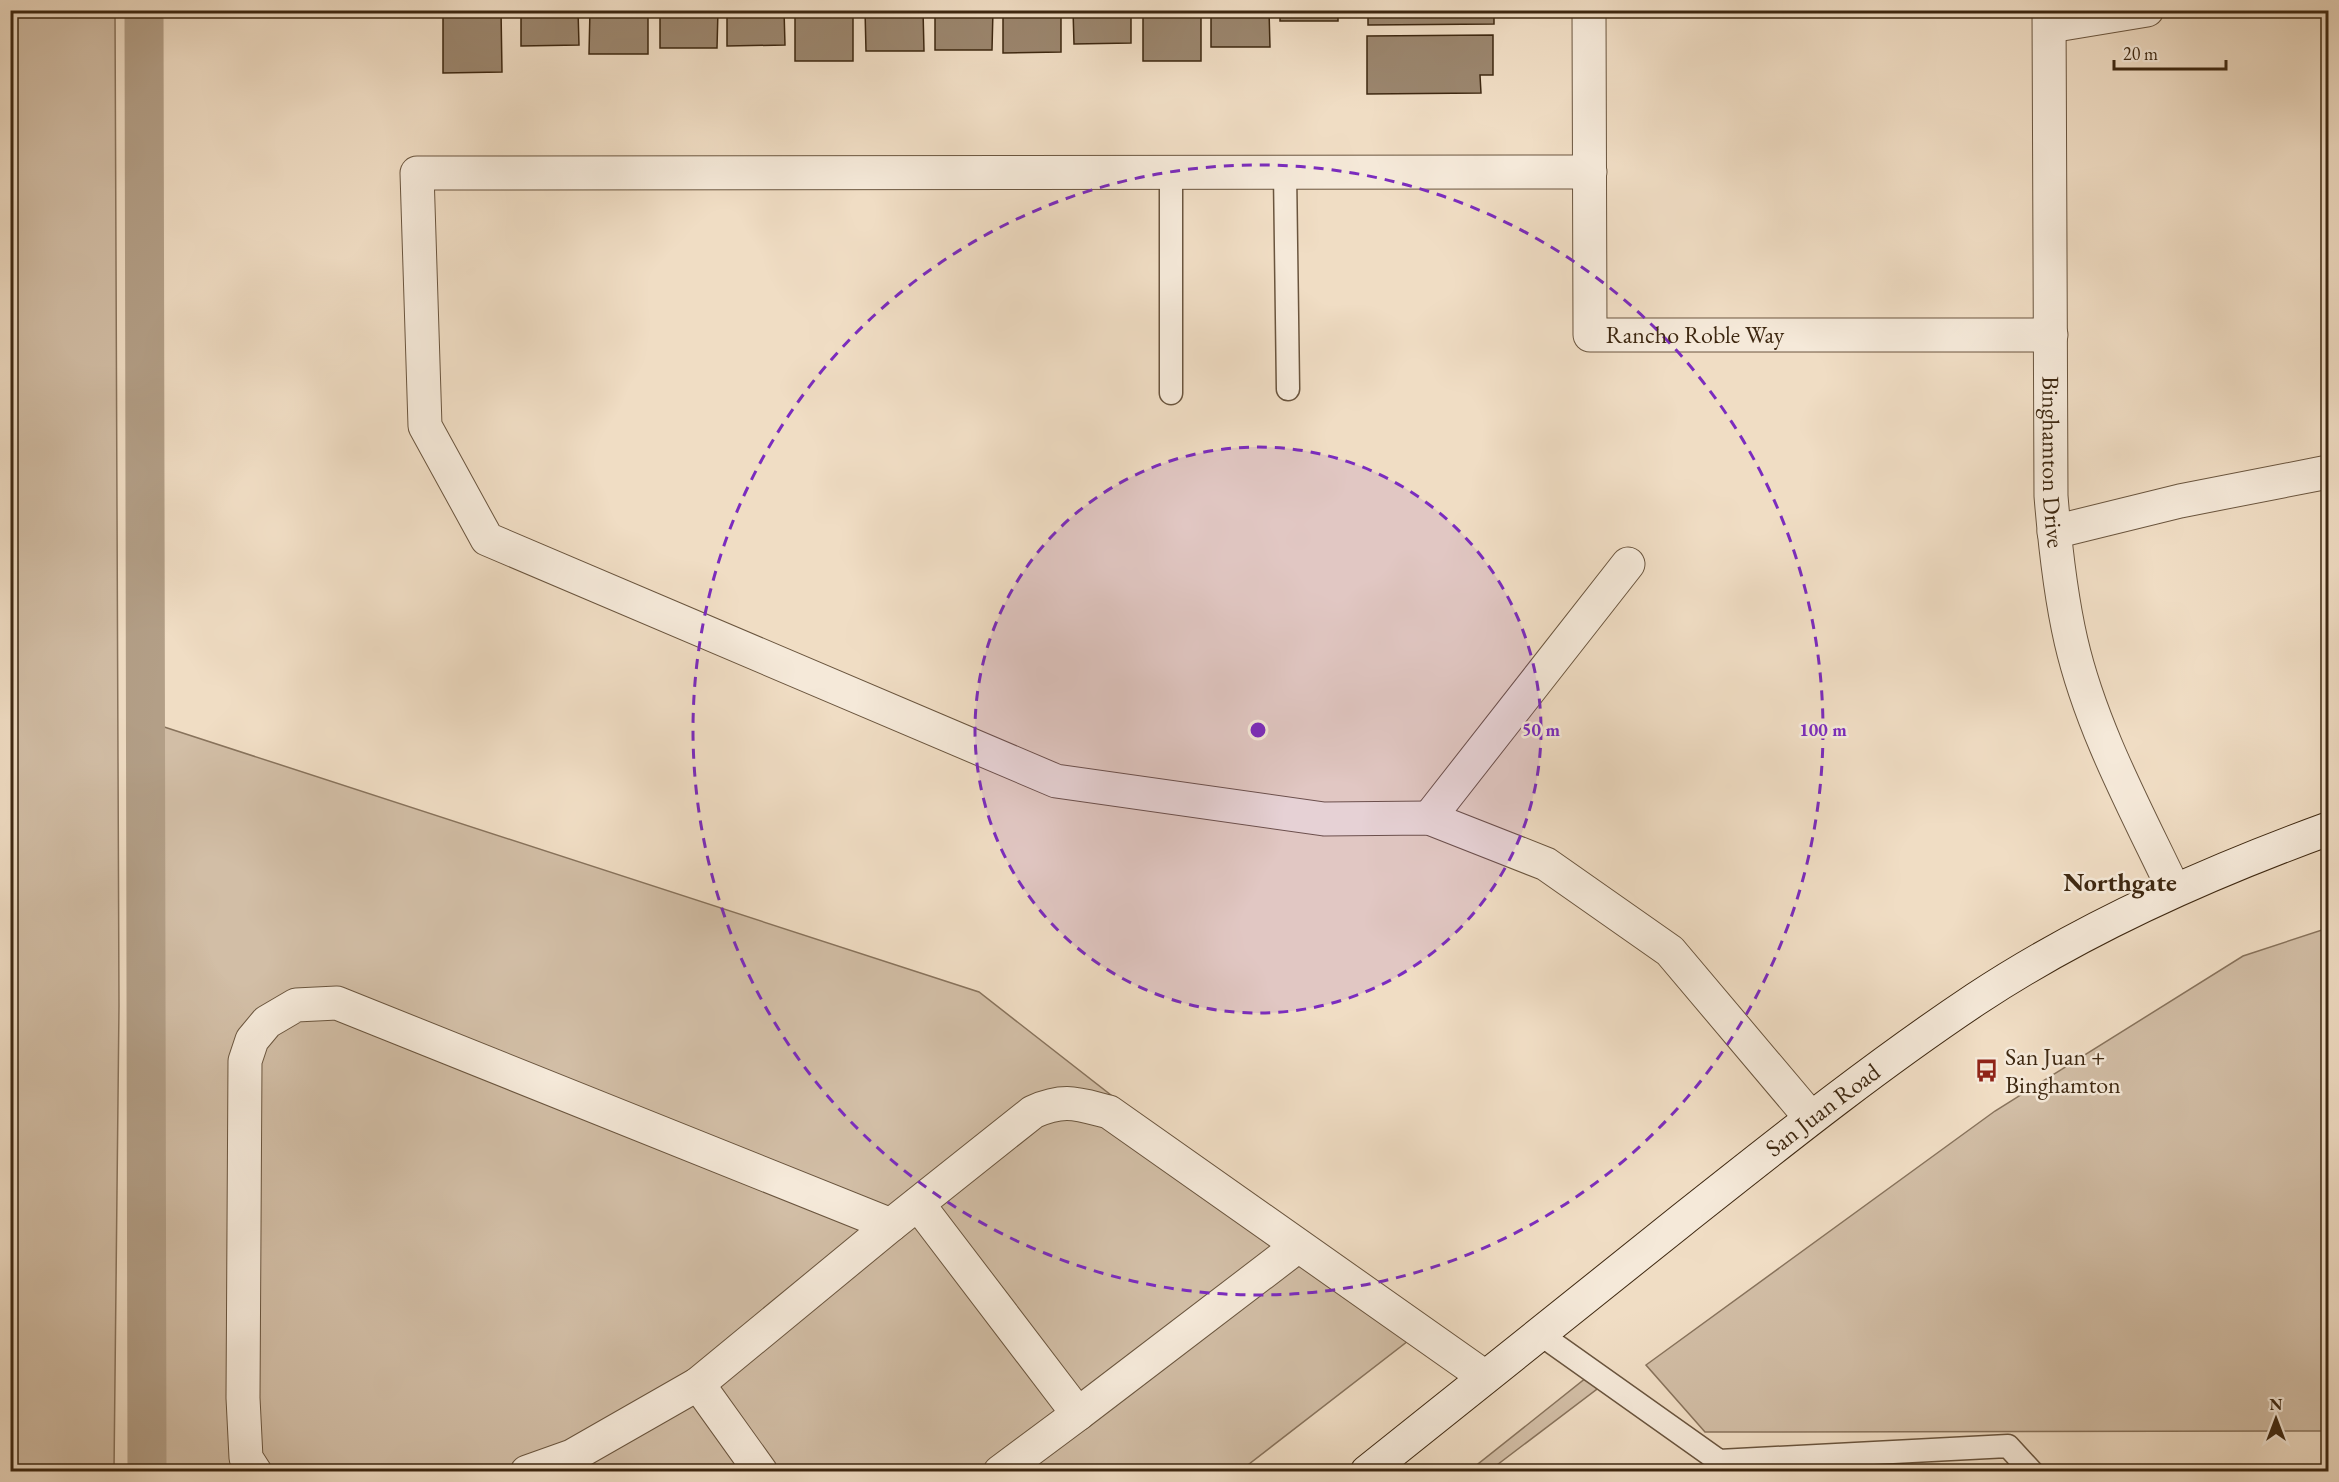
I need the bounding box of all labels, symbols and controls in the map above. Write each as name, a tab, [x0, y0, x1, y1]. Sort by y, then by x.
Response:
scale bar	[2114, 33, 2226, 71]
text: 20 m	[2123, 42, 2158, 65]
street label: Rancho Roble Way	[1606, 319, 1785, 350]
street label: Binghamton Drive	[2036, 376, 2072, 549]
text: 50 m	[1522, 718, 1560, 741]
text: 100 m	[1799, 718, 1847, 741]
centre of rings	[1248, 720, 1268, 740]
district label: Northgate	[2063, 865, 2177, 899]
place label: San Juan + Binghamton	[2005, 1041, 2121, 1100]
street label: San Juan Road	[1759, 1055, 1887, 1163]
bus stop icon: San Juan + Binghamton	[1974, 1058, 2000, 1084]
north arrow	[2246, 1389, 2306, 1449]
text: N	[2270, 1394, 2283, 1415]

